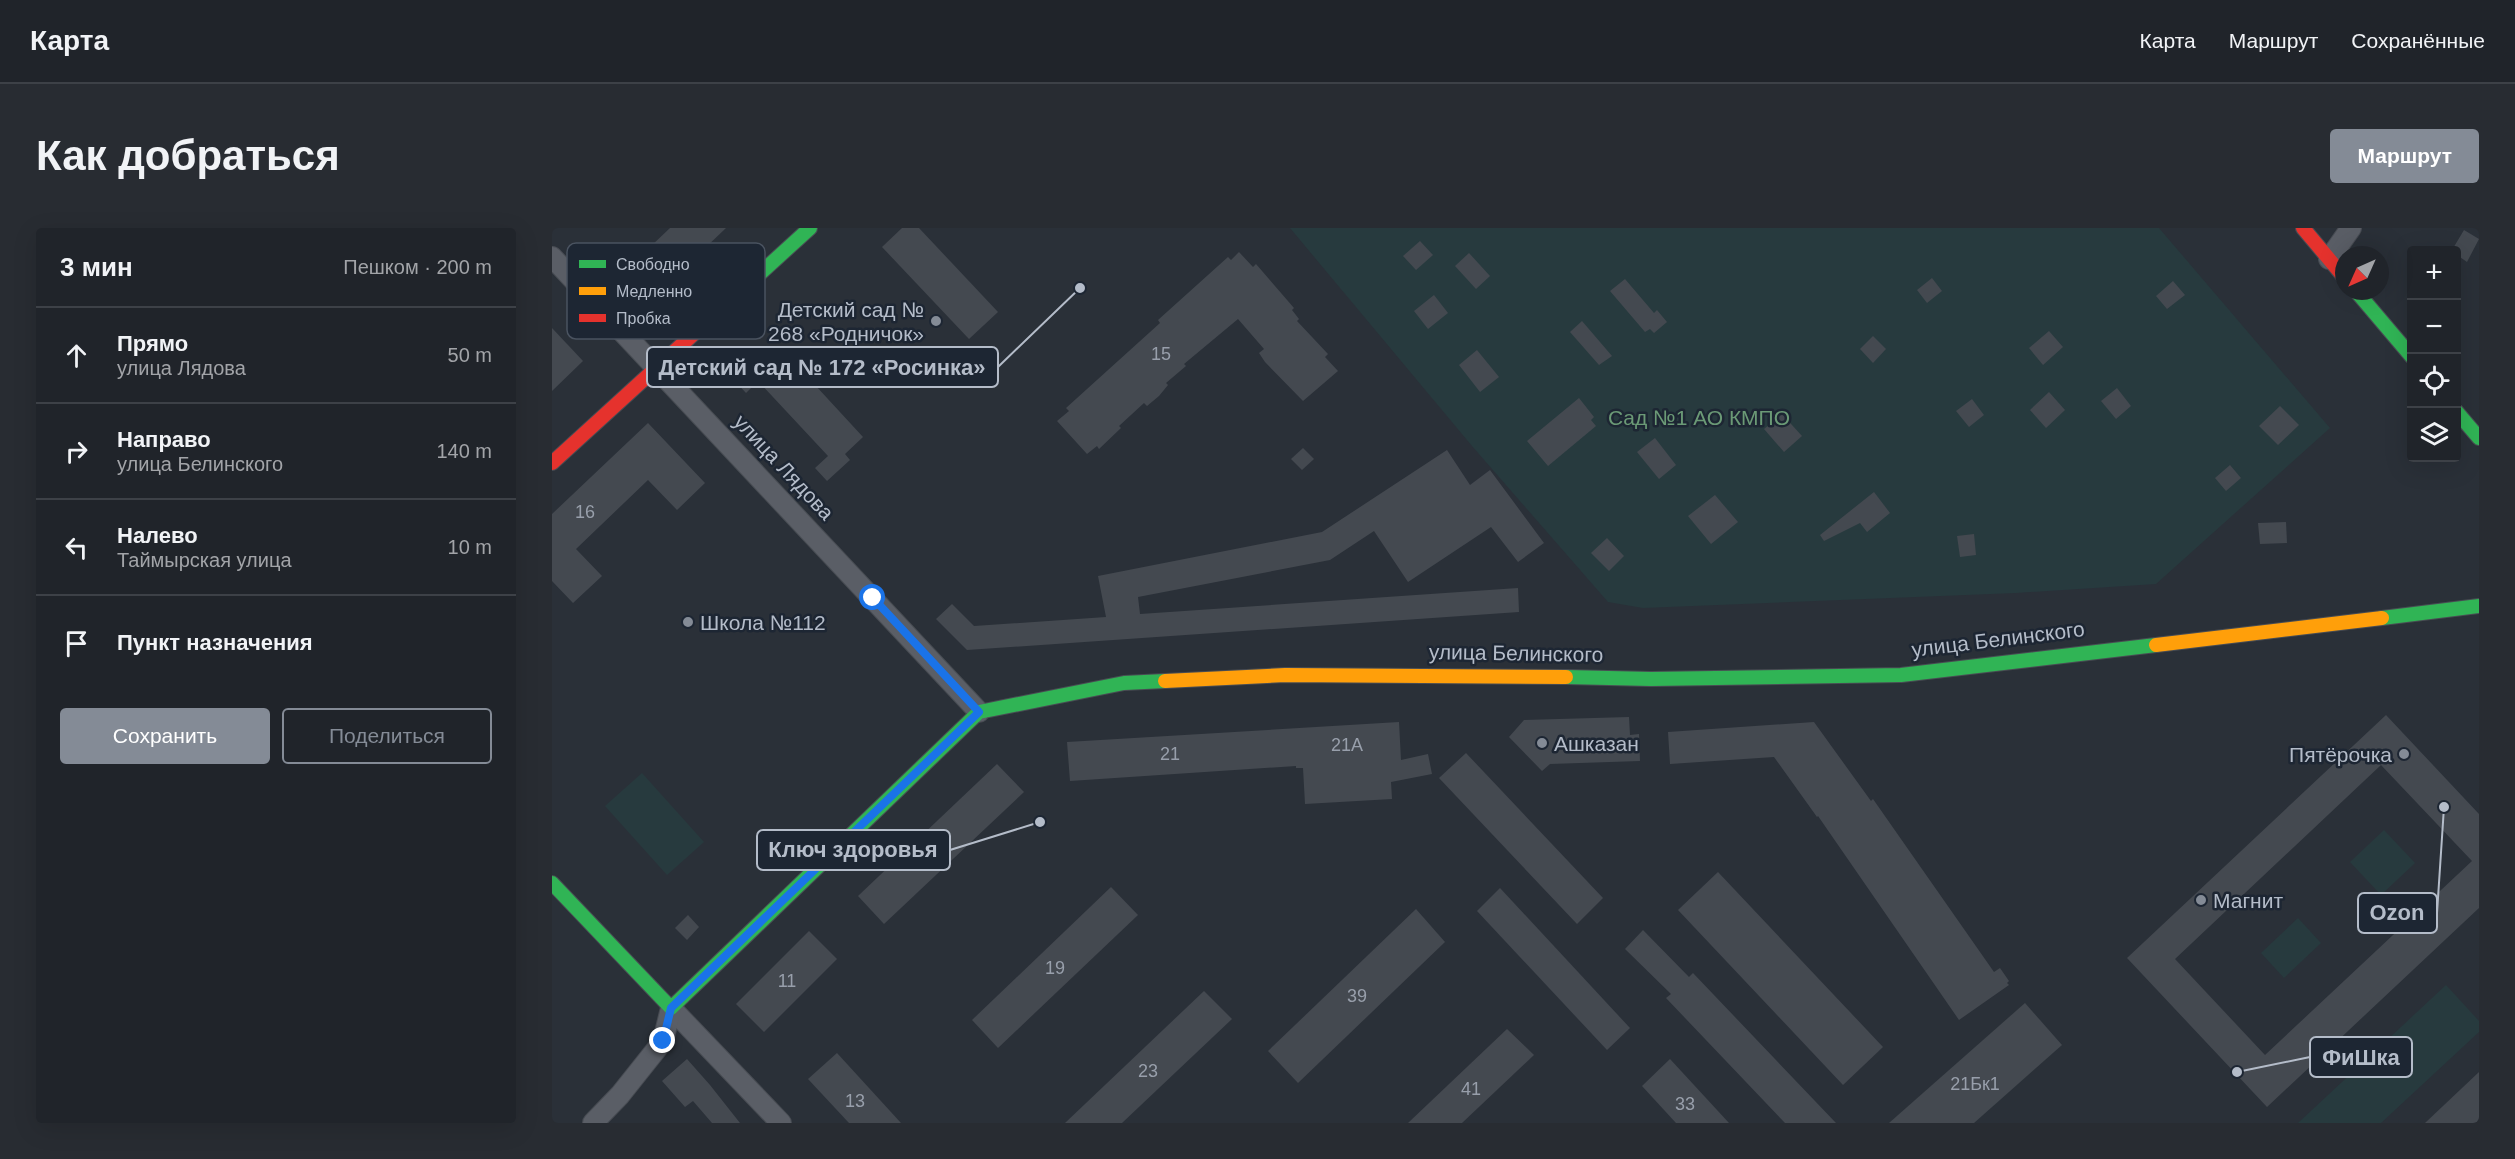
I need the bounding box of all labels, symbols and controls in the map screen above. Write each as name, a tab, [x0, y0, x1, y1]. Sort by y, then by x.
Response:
text: Карта	[30, 25, 109, 56]
text: Карта	[2140, 29, 2196, 52]
text: Маршрут	[2229, 29, 2318, 52]
text: Сохранённые	[2351, 29, 2485, 52]
button: Маршрут	[2330, 129, 2479, 183]
text: Как добраться	[36, 132, 340, 179]
legend	[567, 243, 765, 339]
north arrow	[2335, 246, 2389, 300]
map controls	[2407, 246, 2461, 462]
button: +	[2407, 246, 2461, 300]
text: 3 мин	[60, 252, 133, 282]
text: Пешком · 200 m	[343, 256, 492, 278]
text: Свободно	[616, 256, 690, 273]
text: Медленно	[616, 283, 692, 300]
place label: Детский сад № 268 «Родничок»	[768, 298, 924, 345]
button: −	[2407, 300, 2461, 354]
text: Пробка	[616, 310, 671, 327]
marker: Детский сад № 268 «Родничок»	[929, 314, 943, 328]
text: Прямо	[117, 331, 188, 356]
icon: ahead	[60, 339, 93, 372]
text: 50 m	[448, 344, 492, 366]
house number: 15	[1151, 344, 1171, 364]
callout: Детский сад № 172 «Росинка»	[647, 347, 998, 387]
button: locate	[2407, 354, 2461, 408]
text: Детский сад № 172 «Росинка»	[658, 355, 986, 380]
text: улица Лядова	[117, 357, 246, 379]
park label: Сад №1 АО КМПО	[1608, 406, 1790, 429]
button: layers	[2407, 408, 2461, 462]
street label: улица Лядова	[729, 410, 839, 525]
text: Направо	[117, 427, 211, 452]
icon: right	[60, 435, 93, 468]
text: 140 m	[436, 440, 492, 462]
text: улица Белинского	[117, 453, 283, 475]
house number: 16	[575, 502, 595, 522]
text: Налево	[117, 523, 198, 548]
icon: left	[60, 531, 93, 564]
text: 10 m	[448, 536, 492, 558]
text: Таймырская улица	[117, 549, 292, 571]
route start	[859, 584, 885, 610]
place label: Школа №112	[700, 611, 826, 634]
marker: Школа №112	[681, 615, 695, 629]
street label: улица Белинского	[1910, 617, 2086, 661]
icon: arrive	[60, 627, 93, 660]
text: Пункт назначения	[117, 630, 313, 655]
street label: улица Белинского	[1429, 640, 1603, 666]
button: Сохранить	[60, 708, 270, 764]
button: Поделиться	[282, 708, 492, 764]
place label: Ашказан	[1554, 732, 1639, 755]
house number: 21А	[1331, 735, 1363, 755]
marker: Ашказан	[1535, 736, 1549, 750]
place label: Пятёрочка	[2289, 743, 2392, 766]
house number: 21	[1160, 744, 1180, 764]
marker: Пятёрочка	[2397, 747, 2411, 761]
callout: Ключ здоровья	[757, 830, 950, 870]
text: Ключ здоровья	[768, 837, 938, 862]
place label: Магнит	[2213, 889, 2283, 912]
marker: Магнит	[2194, 893, 2208, 907]
callout: Ozon	[2358, 893, 2437, 933]
text: Ozon	[2370, 900, 2425, 925]
house number: 19	[1045, 958, 1065, 978]
house number: 11	[778, 971, 796, 991]
house number: 39	[1347, 986, 1367, 1006]
route end	[649, 1027, 675, 1053]
callout: ФиШка	[2310, 1037, 2412, 1077]
text: ФиШка	[2322, 1045, 2401, 1070]
house number: 23	[1138, 1061, 1158, 1081]
house number: 21Бк1	[1950, 1074, 2000, 1094]
house number: 41	[1461, 1079, 1481, 1099]
house number: 13	[845, 1091, 865, 1111]
house number: 33	[1675, 1094, 1695, 1114]

